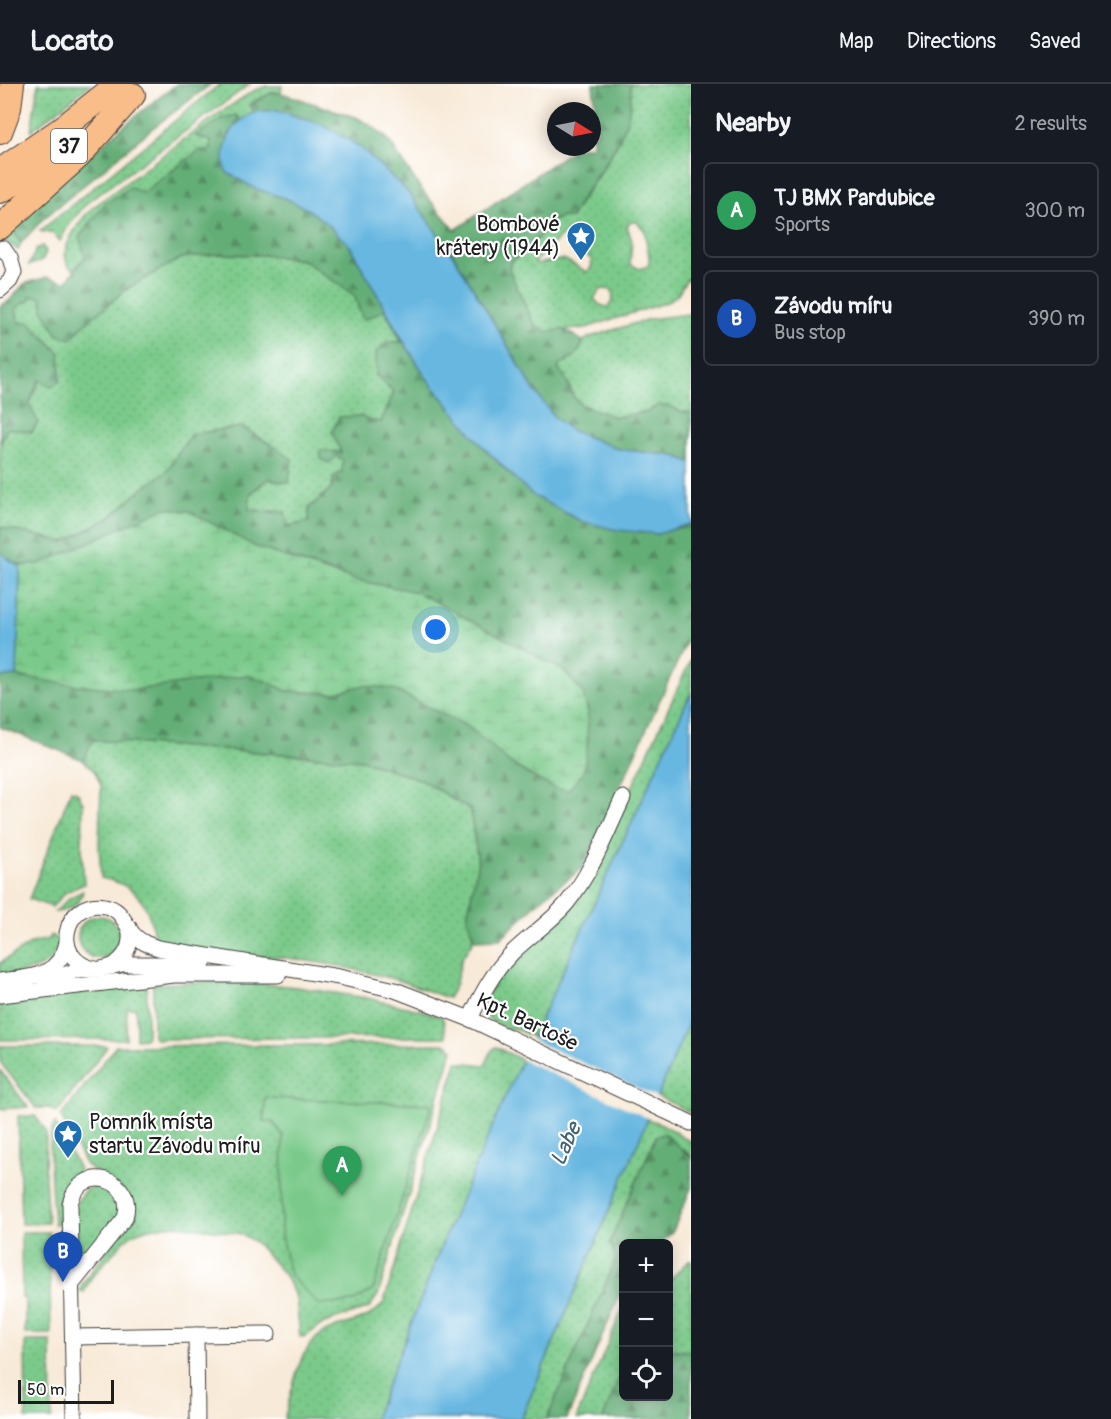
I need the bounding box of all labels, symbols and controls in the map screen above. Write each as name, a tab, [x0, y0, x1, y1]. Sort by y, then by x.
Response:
text: Locato	[30, 24, 114, 59]
text: Map	[839, 28, 874, 55]
text: Directions	[907, 28, 996, 55]
text: Saved	[1029, 28, 1081, 55]
north arrow	[547, 102, 601, 156]
text: Nearby	[715, 107, 791, 139]
text: 2 results	[1015, 111, 1087, 136]
road number: 37	[51, 129, 87, 163]
text: TJ BMX Pardubice	[774, 184, 935, 212]
text: A	[730, 198, 743, 223]
text: 300 m	[1024, 198, 1085, 223]
place label: Bombové krátery (1944)	[437, 211, 560, 262]
text: Sports	[774, 212, 830, 237]
place icon: Bombové krátery (1944)	[565, 220, 597, 262]
text: Závodu míru	[774, 292, 892, 320]
text: B	[731, 306, 742, 331]
text: 390 m	[1028, 306, 1085, 331]
text: Bus stop	[774, 320, 846, 345]
your location	[421, 615, 450, 644]
street label: Kpt. Bartoše	[472, 987, 583, 1058]
place label: Pomník místa startu Závodu míru	[89, 1109, 261, 1160]
water label: Labe	[544, 1116, 589, 1170]
place icon: Pomník místa startu Závodu míru	[52, 1118, 84, 1160]
pin: A	[322, 1146, 362, 1196]
pin: B	[44, 1232, 82, 1282]
map controls	[619, 1239, 673, 1401]
button: +	[619, 1239, 673, 1293]
button: −	[619, 1293, 673, 1347]
button: locate	[619, 1347, 673, 1401]
scale bar	[18, 1377, 114, 1404]
text: 50 m	[27, 1380, 64, 1400]

